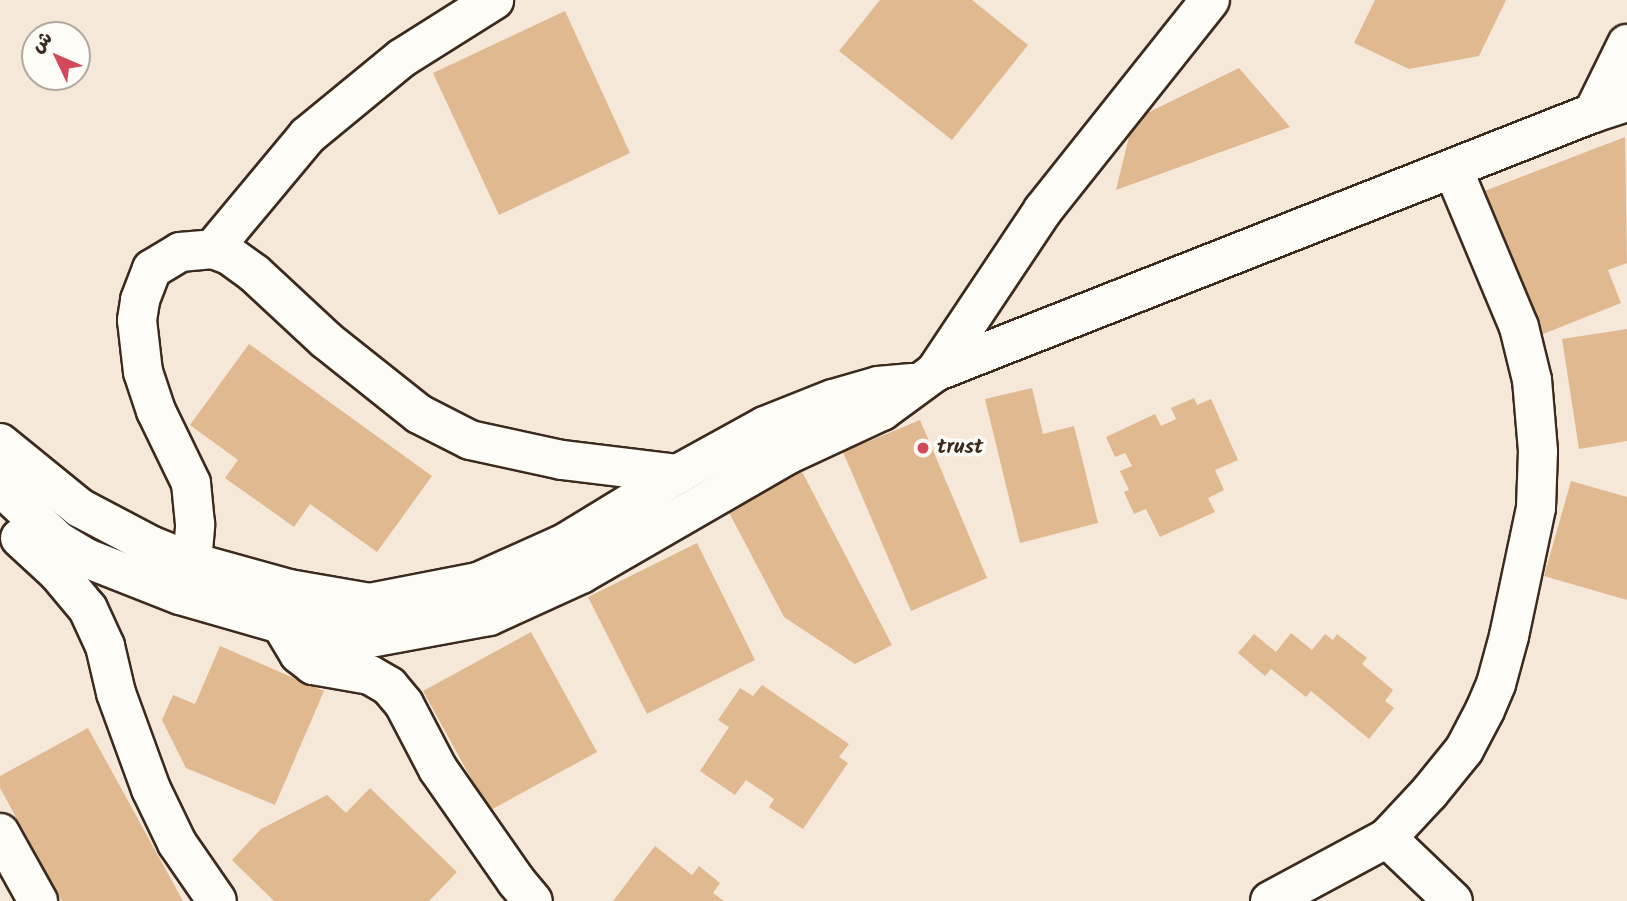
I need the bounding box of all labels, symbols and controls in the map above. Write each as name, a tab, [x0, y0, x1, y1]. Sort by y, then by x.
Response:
north arrow	[21, 21, 91, 91]
text: ش	[24, 25, 60, 61]
place label: trust	[937, 435, 984, 461]
marker: trust	[915, 440, 931, 456]

